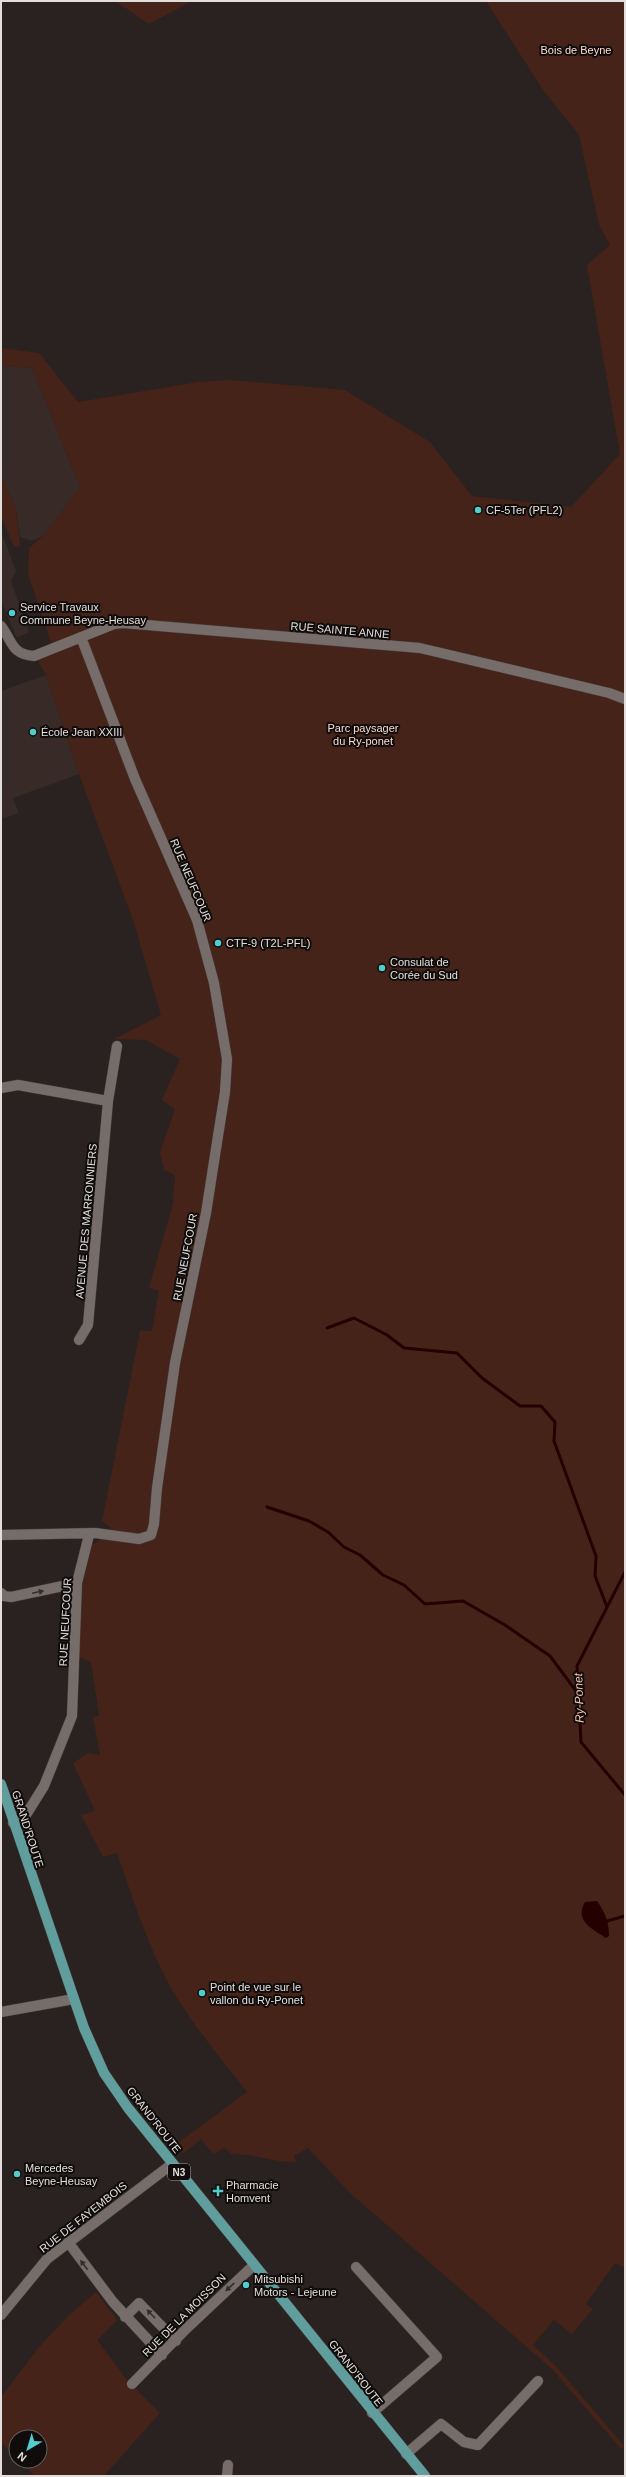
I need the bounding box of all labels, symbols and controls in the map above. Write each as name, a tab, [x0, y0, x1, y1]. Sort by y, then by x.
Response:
park label: Bois de Beyne	[541, 44, 611, 56]
place label: CF-5Ter (PFL2)	[486, 504, 562, 516]
marker: CF-5Ter (PFL2)	[473, 505, 483, 515]
place label: Service Travaux Commune Beyne-Heusay	[20, 601, 146, 626]
marker: Service Travaux Commune Beyne-Heusay	[7, 608, 17, 618]
street label: RUE SAINTE ANNE	[290, 620, 390, 640]
park label: Parc paysager du Ry-ponet	[328, 722, 399, 747]
place label: École Jean XXIII	[41, 726, 122, 738]
marker: École Jean XXIII	[28, 727, 38, 737]
street label: RUE NEUFCOUR	[168, 837, 214, 923]
place label: CTF-9 (T2L-PFL)	[226, 937, 310, 949]
marker: CTF-9 (T2L-PFL)	[213, 938, 223, 948]
place label: Consulat de Corée du Sud	[390, 956, 458, 981]
marker: Consulat de Corée du Sud	[377, 963, 387, 973]
street label: AVENUE DES MARRONNIERS	[73, 1143, 99, 1299]
street label: RUE NEUFCOUR	[171, 1212, 199, 1302]
street label: RUE NEUFCOUR	[57, 1577, 73, 1667]
one-way arrow	[32, 1588, 44, 1594]
water label: Ry-Ponet	[571, 1672, 587, 1723]
street label: GRAND'ROUTE	[10, 1789, 46, 1869]
place label: Point de vue sur le vallon du Ry-Ponet	[210, 1981, 303, 2006]
marker: Point de vue sur le vallon du Ry-Ponet	[197, 1988, 207, 1998]
street label: GRAND'ROUTE	[125, 2085, 183, 2155]
place label: Mercedes Beyne-Heusay	[25, 2162, 98, 2187]
road number: N3	[168, 2164, 190, 2180]
marker: Mercedes Beyne-Heusay	[12, 2169, 22, 2179]
street label: RUE DE FAYEMBOIS	[37, 2179, 129, 2255]
place label: Pharmacie Homvent	[226, 2179, 279, 2204]
marker: Pharmacie Homvent	[213, 2186, 223, 2196]
one-way arrow	[80, 2259, 89, 2270]
street label: RUE DE LA MOISSON	[140, 2271, 228, 2359]
place label: Mitsubishi Motors - Lejeune	[254, 2273, 337, 2298]
marker: Mitsubishi Motors - Lejeune	[241, 2280, 251, 2290]
one-way arrow	[225, 2282, 235, 2292]
one-way arrow	[146, 2309, 156, 2319]
street label: GRAND'ROUTE	[327, 2338, 385, 2408]
north arrow	[8, 2429, 48, 2469]
text: N	[15, 2450, 29, 2464]

